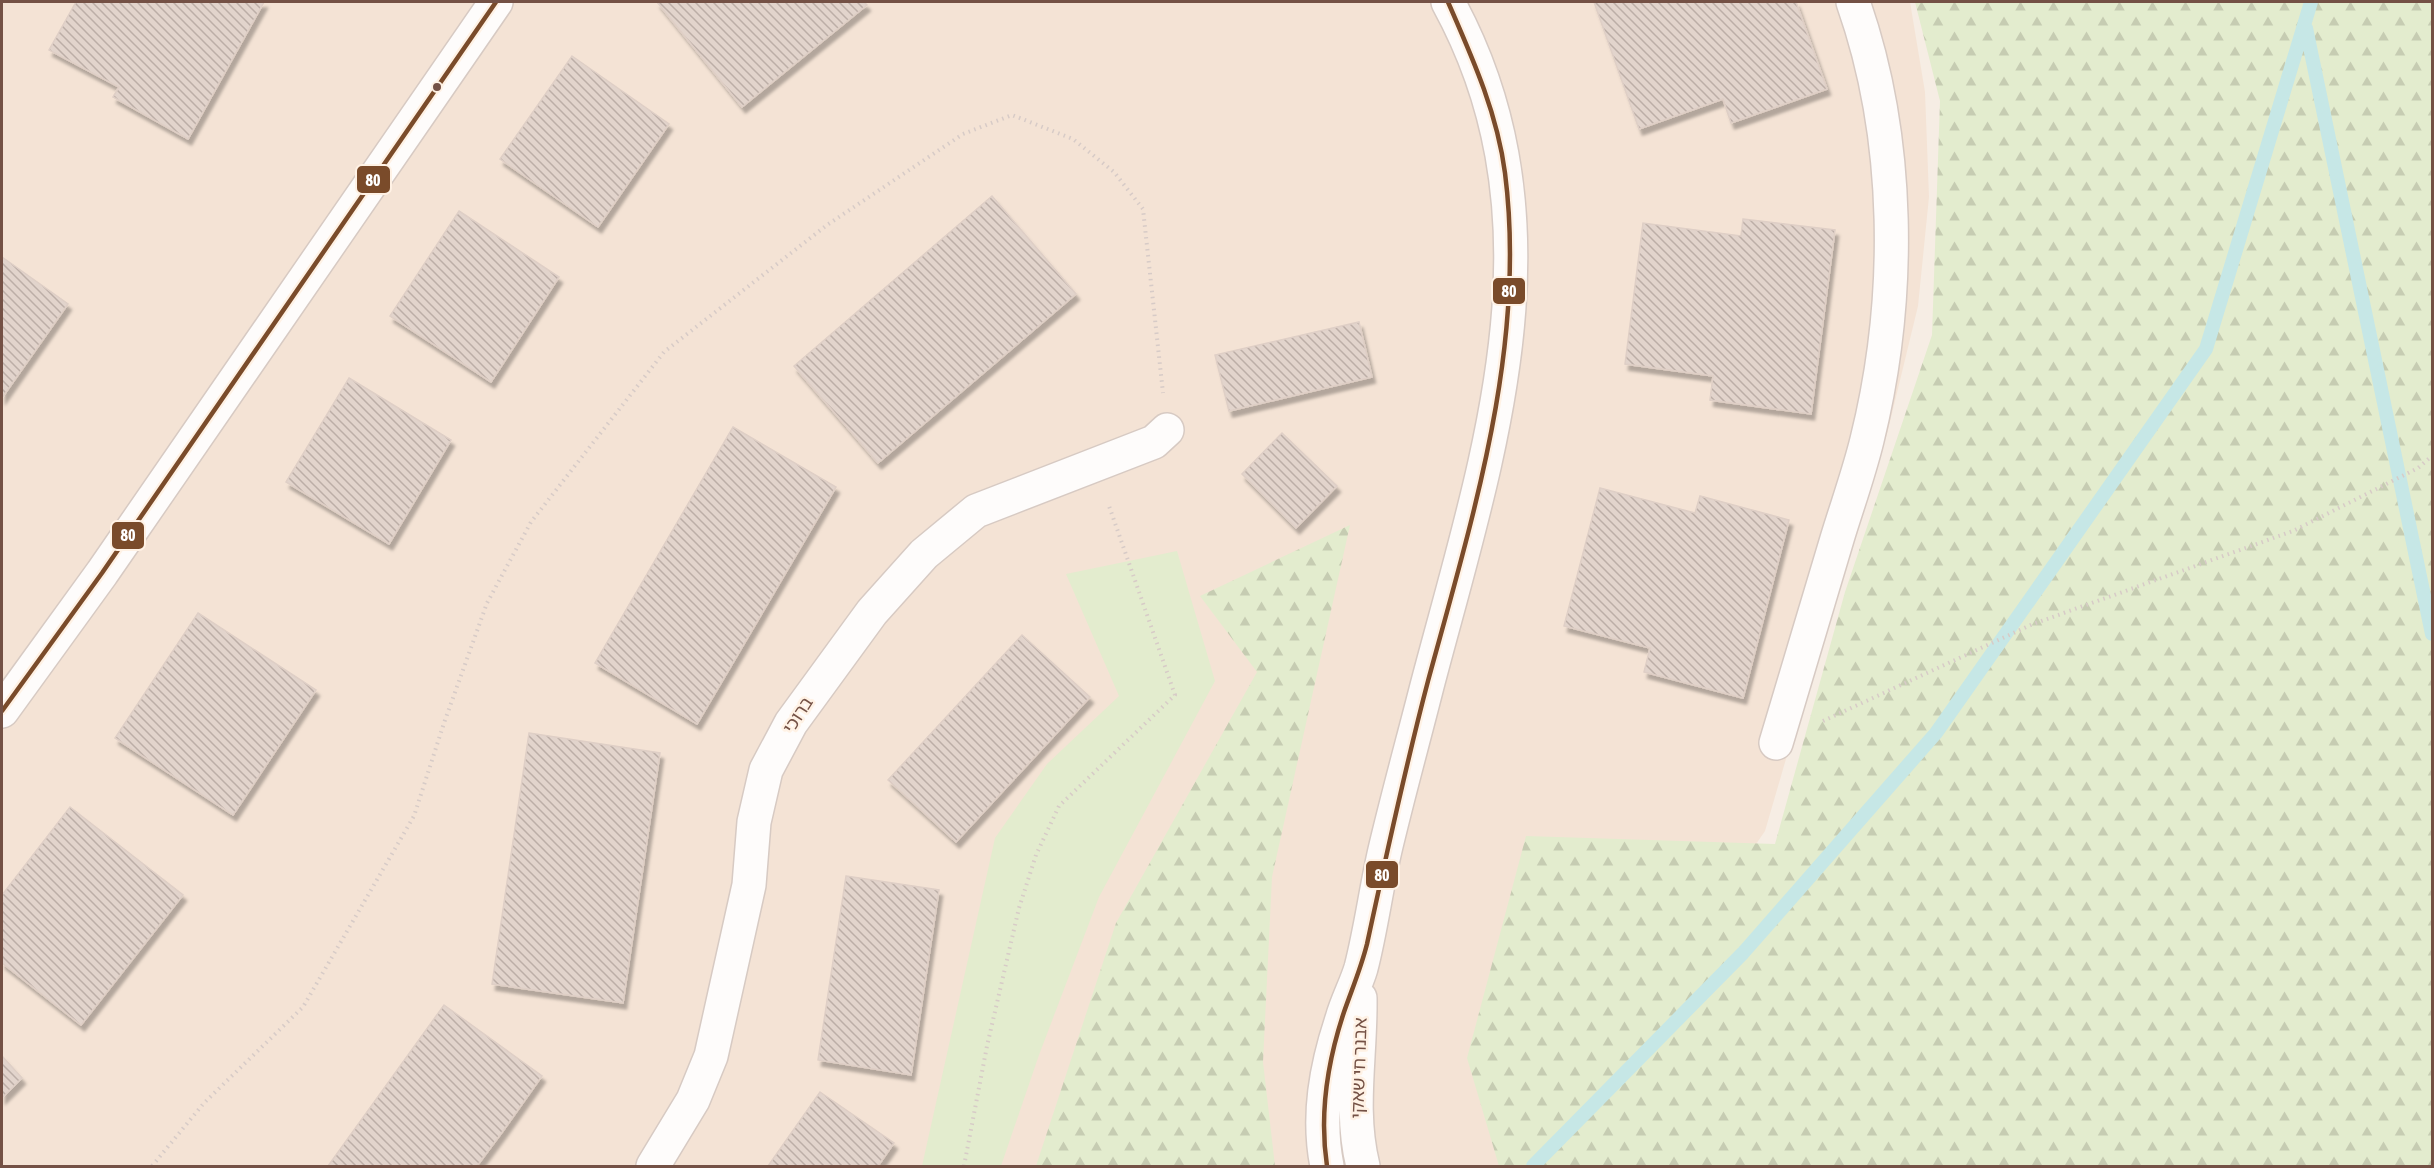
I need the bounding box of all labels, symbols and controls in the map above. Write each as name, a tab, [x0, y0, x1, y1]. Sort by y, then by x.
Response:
unlabelled marker	[431, 81, 443, 93]
line badge: 80	[356, 165, 391, 194]
text: 80	[365, 171, 381, 189]
line badge: 80	[1492, 277, 1526, 305]
text: 80	[1501, 282, 1517, 300]
line badge: 80	[111, 521, 145, 550]
text: 80	[120, 526, 136, 544]
street label: ברוכי	[778, 693, 817, 737]
line badge: 80	[1365, 860, 1399, 889]
text: 80	[1374, 866, 1390, 884]
street label: אבנר חי שאקי	[1346, 1017, 1371, 1119]

